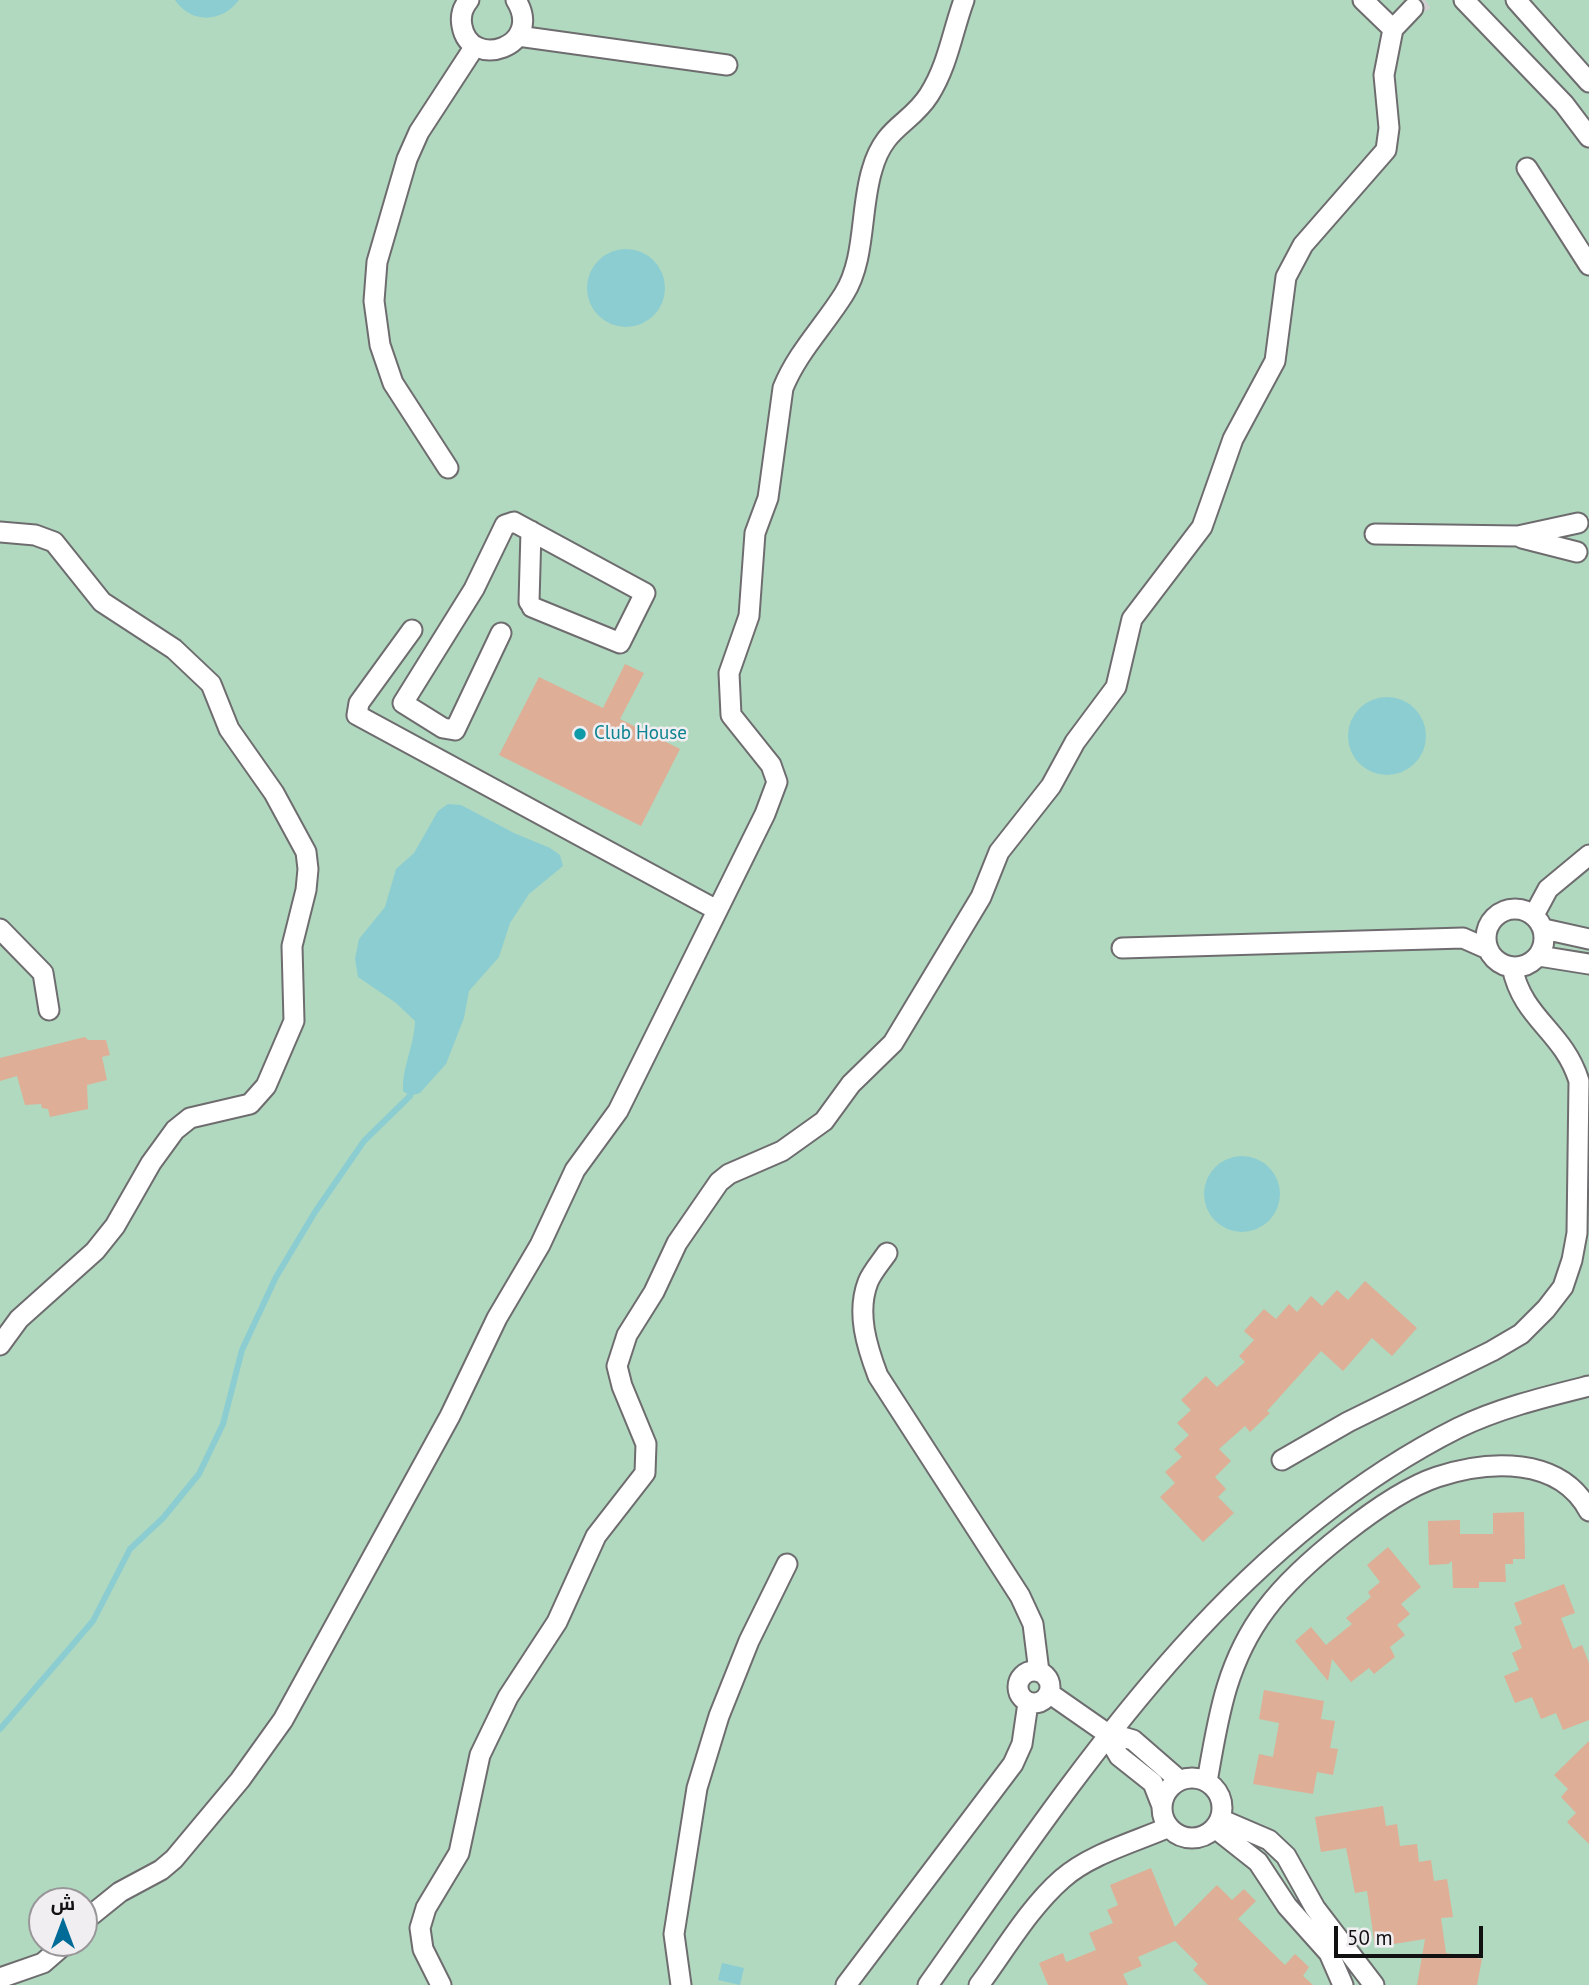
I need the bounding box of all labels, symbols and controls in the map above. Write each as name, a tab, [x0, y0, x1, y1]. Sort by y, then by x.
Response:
place label: Club House	[594, 723, 687, 745]
marker: Club House	[572, 726, 588, 742]
north arrow	[28, 1887, 98, 1957]
text: ش	[51, 1891, 75, 1915]
scale bar	[1337, 1912, 1486, 1956]
text: 50 m	[1347, 1924, 1393, 1951]

